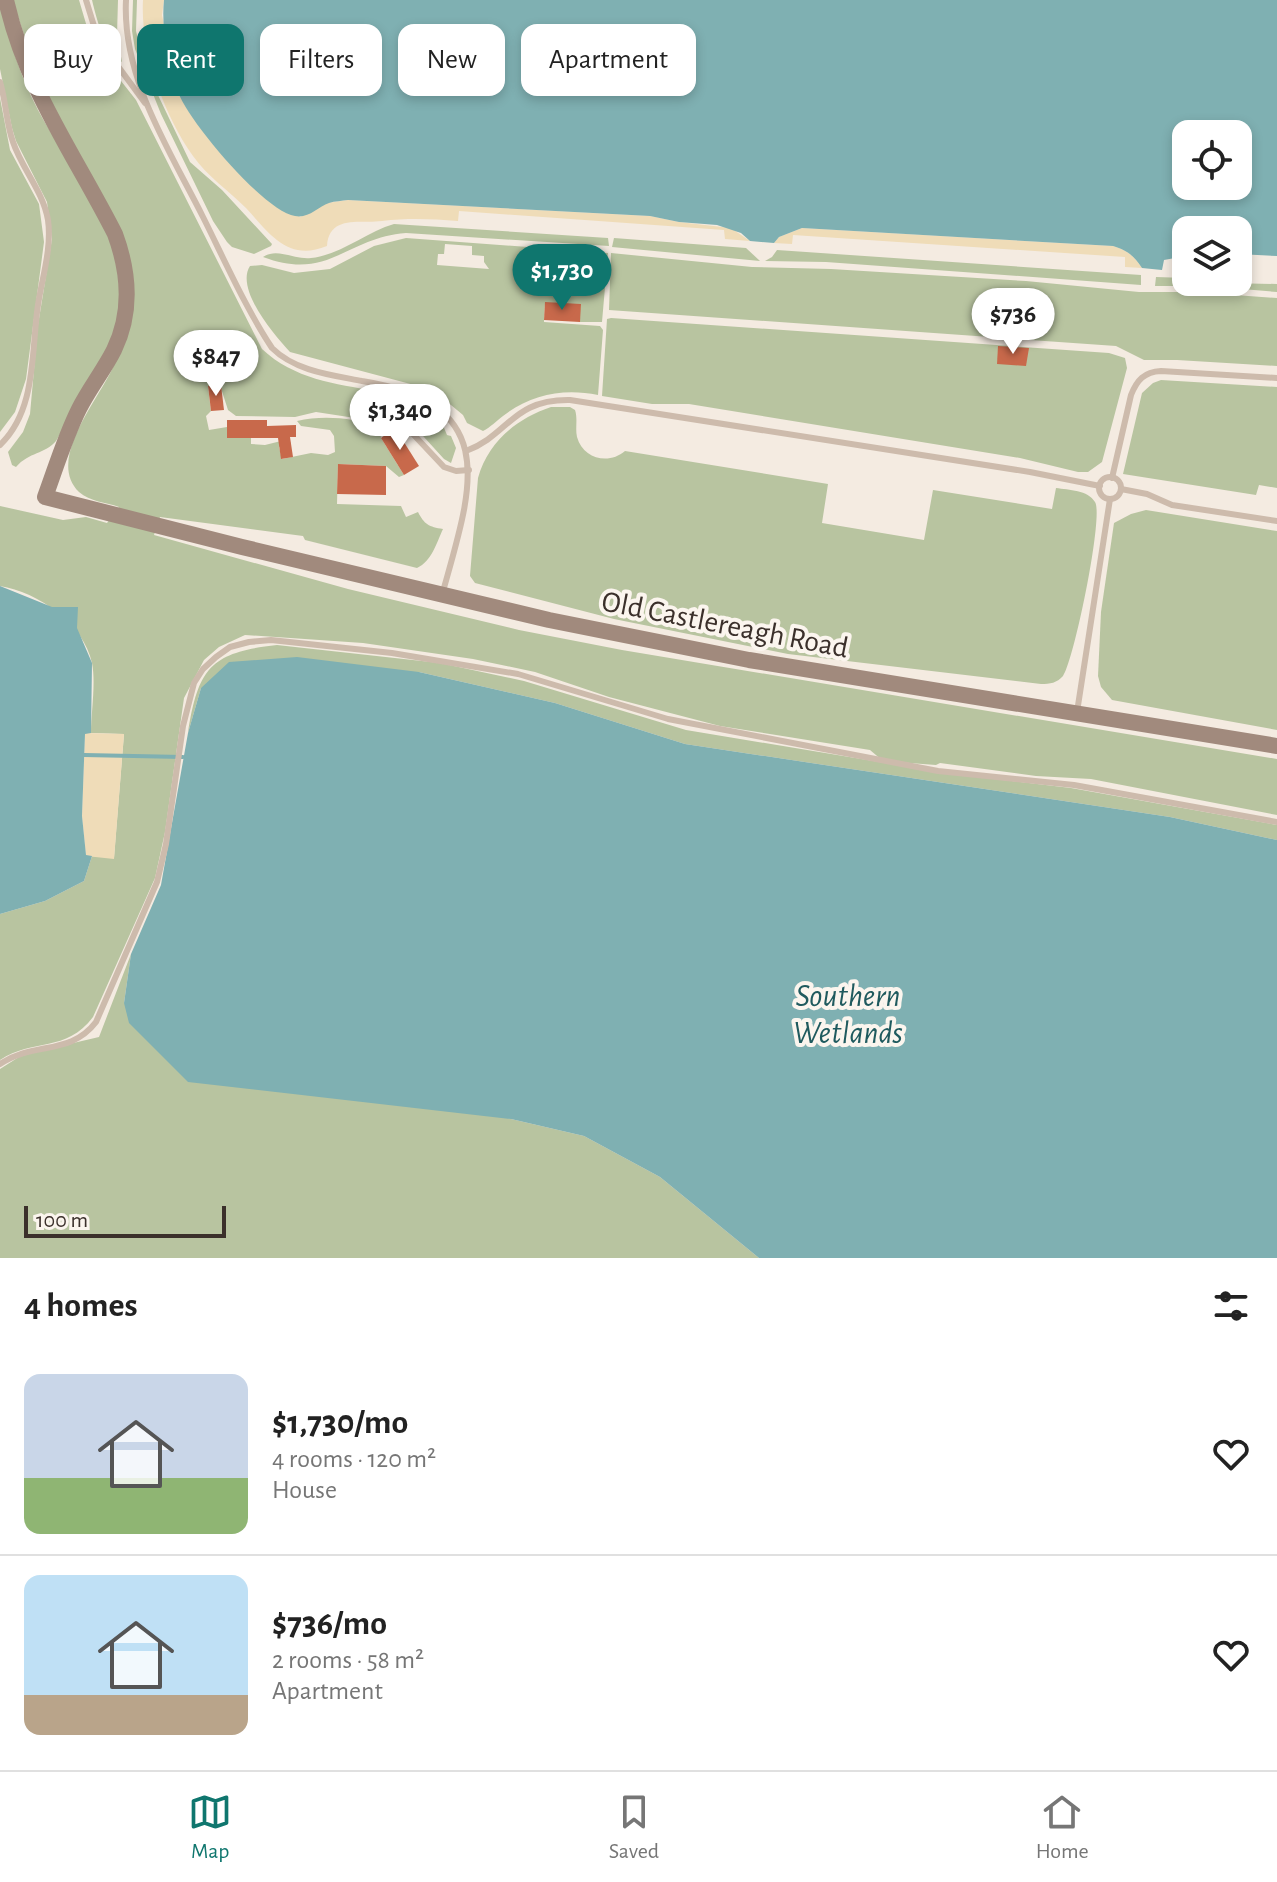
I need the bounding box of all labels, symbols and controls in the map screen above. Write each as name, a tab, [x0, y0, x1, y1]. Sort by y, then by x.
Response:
chip: Buy	[24, 24, 121, 96]
chip: Rent	[137, 24, 244, 96]
chip: Filters	[260, 24, 382, 96]
chip: New	[398, 24, 505, 96]
chip: Apartment	[521, 24, 696, 96]
map controls	[1172, 120, 1252, 296]
button: locate	[1172, 120, 1252, 200]
button: layers	[1172, 216, 1252, 296]
pin: $1,730	[497, 244, 627, 312]
text: $1,730	[531, 257, 594, 283]
pin: $736	[966, 288, 1060, 356]
text: $736	[990, 301, 1036, 327]
pin: $847	[169, 330, 263, 398]
text: $847	[192, 343, 240, 369]
pin: $1,340	[335, 384, 465, 452]
text: $1,340	[368, 397, 432, 423]
street label: Old Castlereagh Road	[599, 586, 851, 664]
water label: Southern Wetlands	[793, 980, 903, 1049]
scale bar	[24, 1202, 226, 1238]
text: 100 m	[36, 1209, 88, 1231]
icon: filters	[1209, 1284, 1253, 1328]
text: 4 homes	[24, 1289, 138, 1323]
icon: home	[88, 1406, 184, 1502]
text: $1,730/mo	[272, 1406, 408, 1440]
icon: heart	[1209, 1432, 1253, 1476]
text: 4 rooms · 120 m²	[272, 1446, 436, 1472]
text: House	[272, 1477, 337, 1503]
icon: home	[88, 1607, 184, 1703]
text: $736/mo	[272, 1607, 387, 1641]
icon: heart	[1209, 1633, 1253, 1677]
text: 2 rooms · 58 m²	[272, 1647, 424, 1673]
text: Apartment	[272, 1678, 383, 1704]
tab: Map	[188, 1790, 232, 1864]
tab: Saved	[609, 1790, 659, 1864]
tab: Home	[1036, 1790, 1089, 1864]

